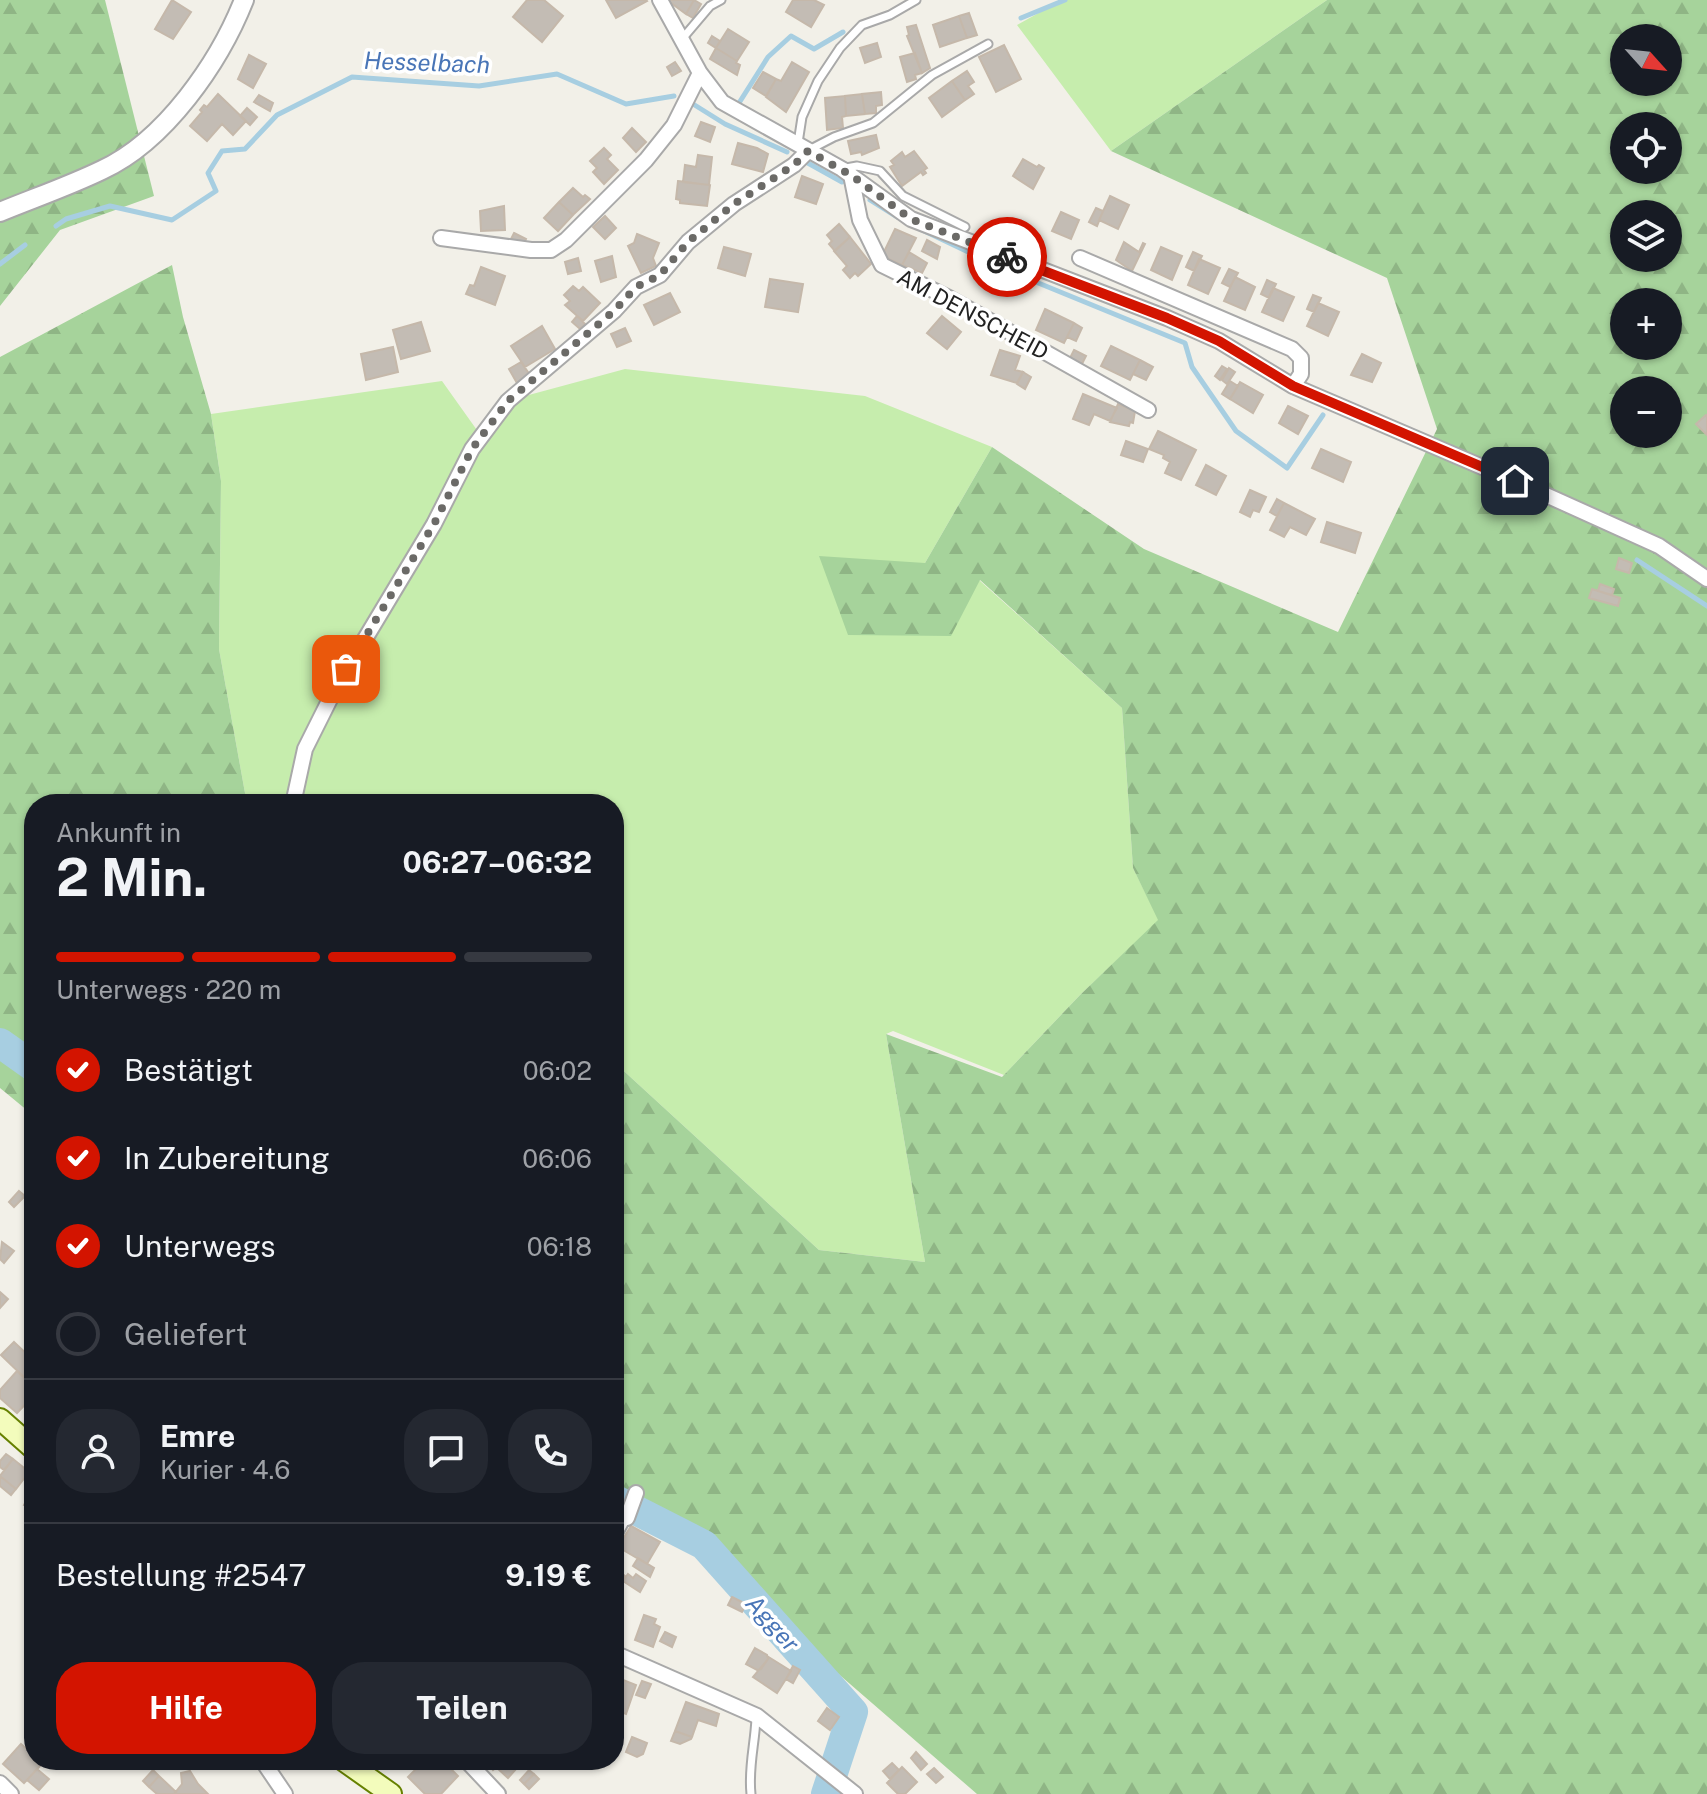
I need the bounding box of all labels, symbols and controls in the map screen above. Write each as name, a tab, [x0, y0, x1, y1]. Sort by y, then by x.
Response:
north arrow	[1610, 24, 1682, 96]
map controls	[1610, 24, 1682, 448]
water label: Hesselbach	[363, 46, 491, 78]
button: locate	[1610, 112, 1682, 184]
button: layers	[1610, 200, 1682, 272]
courier	[967, 217, 1047, 297]
icon: bike	[985, 235, 1029, 279]
street label: AM DENSCHEID	[893, 263, 1053, 365]
button: +	[1610, 288, 1682, 360]
button: −	[1610, 376, 1682, 448]
pin	[1481, 447, 1549, 515]
icon: home	[1493, 459, 1537, 503]
pin	[312, 635, 380, 703]
icon: bag	[324, 647, 368, 691]
text: Ankunft in	[56, 817, 181, 848]
text: 06:27–06:32	[403, 844, 592, 880]
text: 2 Min.	[56, 847, 207, 908]
text: Unterwegs · 220 m	[56, 974, 281, 1005]
icon: check	[56, 1048, 100, 1092]
text: Bestätigt	[124, 1052, 253, 1088]
text: 06:02	[523, 1055, 592, 1086]
icon: check	[56, 1136, 100, 1180]
text: In Zubereitung	[124, 1140, 330, 1176]
text: 06:06	[522, 1143, 592, 1174]
icon: check	[56, 1224, 100, 1268]
text: Unterwegs	[124, 1228, 275, 1264]
text: 06:18	[527, 1231, 592, 1262]
text: Geliefert	[124, 1316, 247, 1352]
button: person	[56, 1409, 140, 1493]
button: chat	[404, 1409, 488, 1493]
button: phone	[508, 1409, 592, 1493]
text: Emre	[160, 1418, 235, 1454]
text: Kurier · 4.6	[160, 1454, 291, 1485]
text: Bestellung #2547	[56, 1557, 306, 1593]
text: 9.19 €	[505, 1557, 592, 1593]
water label: Agger	[741, 1589, 806, 1658]
button: Hilfe	[56, 1662, 316, 1754]
button: Teilen	[332, 1662, 592, 1754]

